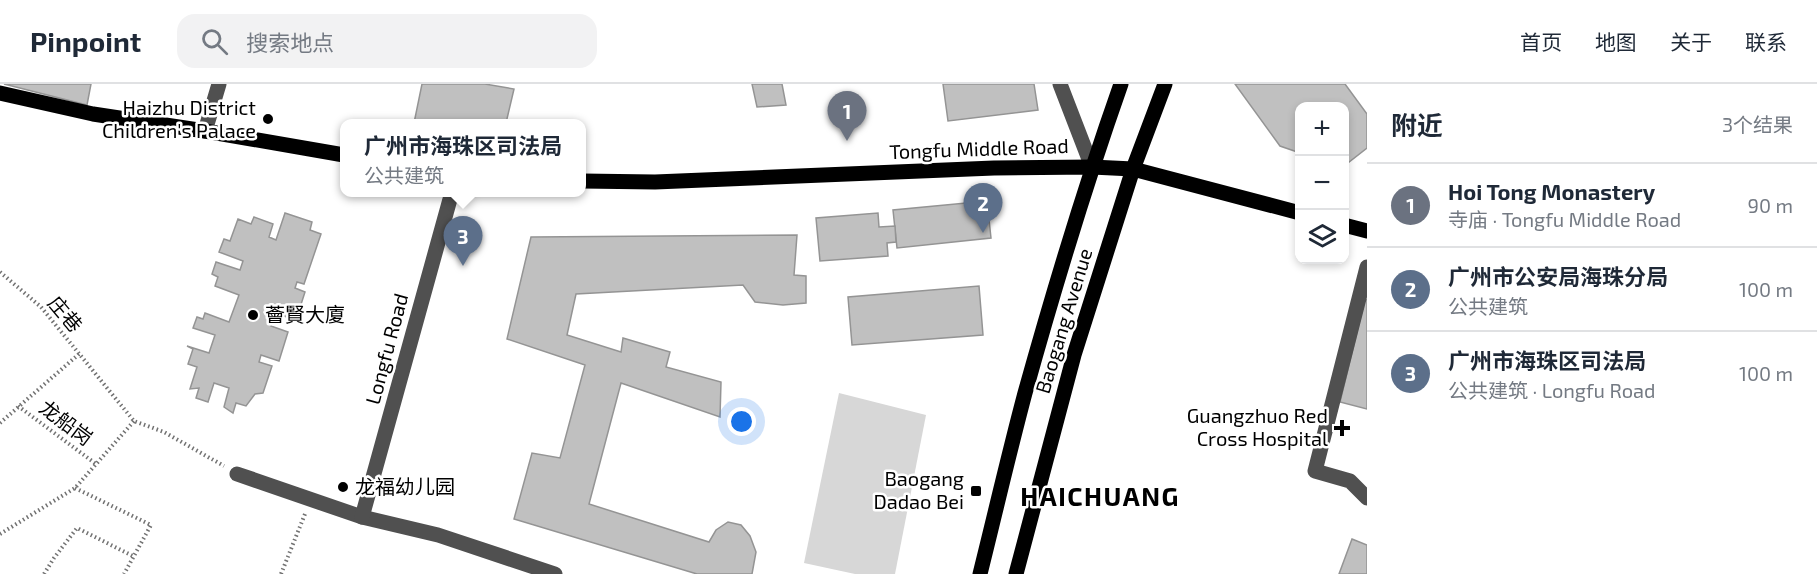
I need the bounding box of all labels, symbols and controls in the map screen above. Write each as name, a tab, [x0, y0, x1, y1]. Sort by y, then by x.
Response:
search box	[177, 14, 597, 68]
text: Pinpoint	[30, 24, 141, 58]
icon: search	[198, 25, 231, 58]
text: 搜索地点	[246, 29, 334, 55]
text: 首页	[1520, 29, 1562, 54]
text: 地图	[1595, 29, 1637, 54]
text: 关于	[1670, 29, 1712, 54]
text: 联系	[1745, 29, 1787, 54]
pin: 1	[828, 92, 866, 141]
place label: Haizhu District Children's Palace	[102, 95, 256, 142]
map controls	[1295, 102, 1349, 264]
button: +	[1295, 102, 1349, 156]
text: 附近	[1391, 109, 1443, 140]
marker: Haizhu District Children's Palace	[261, 112, 275, 126]
text: 3个结果	[1722, 112, 1793, 136]
popup	[340, 119, 586, 197]
text: 广州市海珠区司法局	[364, 132, 562, 158]
street label: Tongfu Middle Road	[889, 133, 1069, 163]
button: −	[1295, 156, 1349, 210]
text: 公共建筑	[364, 163, 444, 187]
text: Hoi Tong Monastery	[1448, 178, 1655, 204]
pin: 2	[964, 184, 1002, 233]
text: 1	[1406, 193, 1415, 217]
text: 90 m	[1748, 193, 1793, 217]
text: 寺庙 · Tongfu Middle Road	[1448, 207, 1681, 231]
button: layers	[1295, 210, 1349, 264]
pin: 3	[444, 216, 482, 266]
street label: Baogang Avenue	[1030, 245, 1097, 396]
text: 广州市公安局海珠分局	[1448, 263, 1668, 289]
text: 2	[1405, 277, 1416, 301]
text: 100 m	[1739, 277, 1793, 301]
street label: 庄巷	[44, 290, 88, 336]
street label: Longfu Road	[360, 291, 412, 407]
text: 公共建筑	[1448, 294, 1528, 318]
place label: 薈賢大廈	[265, 302, 345, 326]
marker: 薈賢大廈	[246, 308, 260, 322]
text: 广州市海珠区司法局	[1448, 347, 1646, 373]
text: 3	[1405, 361, 1416, 385]
text: 100 m	[1739, 361, 1793, 385]
text: 公共建筑 · Longfu Road	[1448, 378, 1656, 402]
street label: 龙船岗	[35, 395, 98, 450]
place label: Guangzhuo Red Cross Hospital	[1187, 403, 1328, 450]
your location	[727, 407, 756, 436]
marker: Guangzhuo Red Cross Hospital	[1333, 419, 1351, 437]
place label: Baogang Dadao Bei	[873, 466, 964, 513]
place label: 龙福幼儿园	[355, 474, 455, 498]
marker: 龙福幼儿园	[336, 480, 350, 494]
district label: HAICHUANG	[1020, 480, 1180, 511]
marker: Baogang Dadao Bei	[969, 484, 983, 498]

